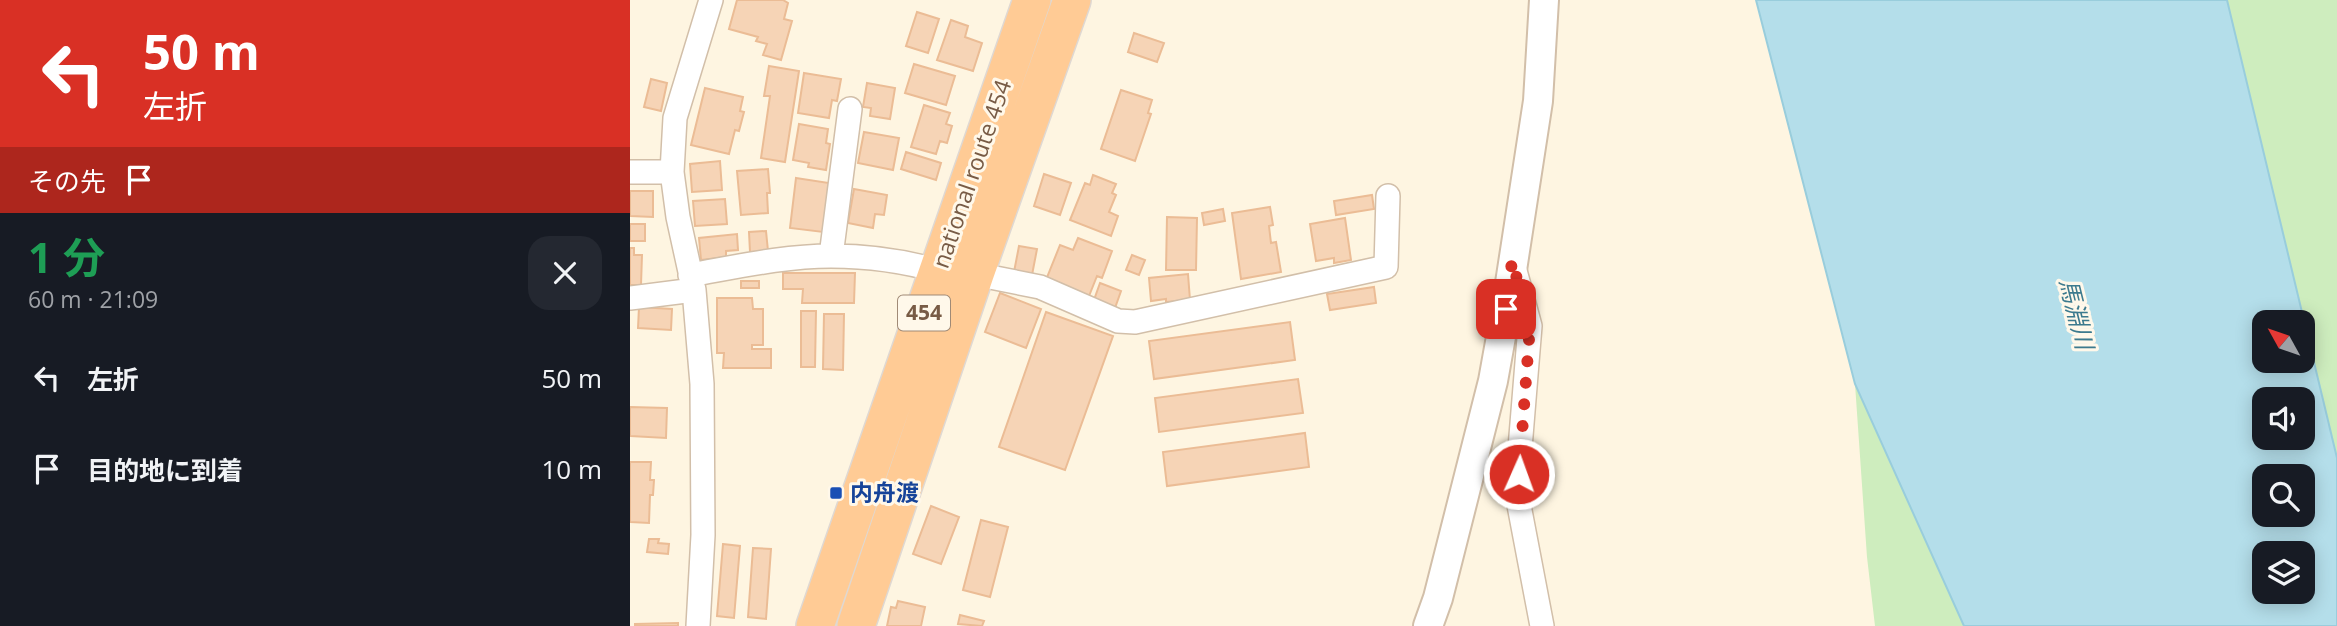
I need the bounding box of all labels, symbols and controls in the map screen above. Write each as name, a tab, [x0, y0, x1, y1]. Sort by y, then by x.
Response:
text: 50 m	[143, 18, 260, 84]
icon: left	[28, 28, 119, 119]
street label: national route 454	[924, 75, 1018, 272]
text: 左折	[143, 84, 207, 127]
icon: arrive	[120, 161, 158, 199]
text: その先	[28, 163, 106, 199]
text: 1 分	[28, 228, 105, 285]
button: close	[528, 236, 602, 310]
water label: 馬淵川	[2053, 275, 2103, 355]
pin	[1476, 279, 1536, 339]
text: 60 m · 21:09	[28, 283, 158, 315]
icon: arrive	[1487, 290, 1525, 328]
road number: 454	[898, 296, 950, 330]
north arrow	[2252, 310, 2315, 373]
map controls	[2252, 310, 2315, 604]
icon: left	[28, 359, 66, 397]
text: 50 m	[541, 360, 602, 396]
text: 左折	[87, 361, 139, 397]
button: sound	[2252, 387, 2315, 450]
position arrow	[1482, 437, 1556, 511]
icon: arrive	[28, 450, 66, 488]
text: 10 m	[541, 451, 602, 487]
text: 目的地に到着	[87, 452, 243, 488]
button: search	[2252, 464, 2315, 527]
place label: 内舟渡	[850, 476, 919, 508]
marker: 内舟渡	[828, 485, 844, 501]
button: layers	[2252, 541, 2315, 604]

